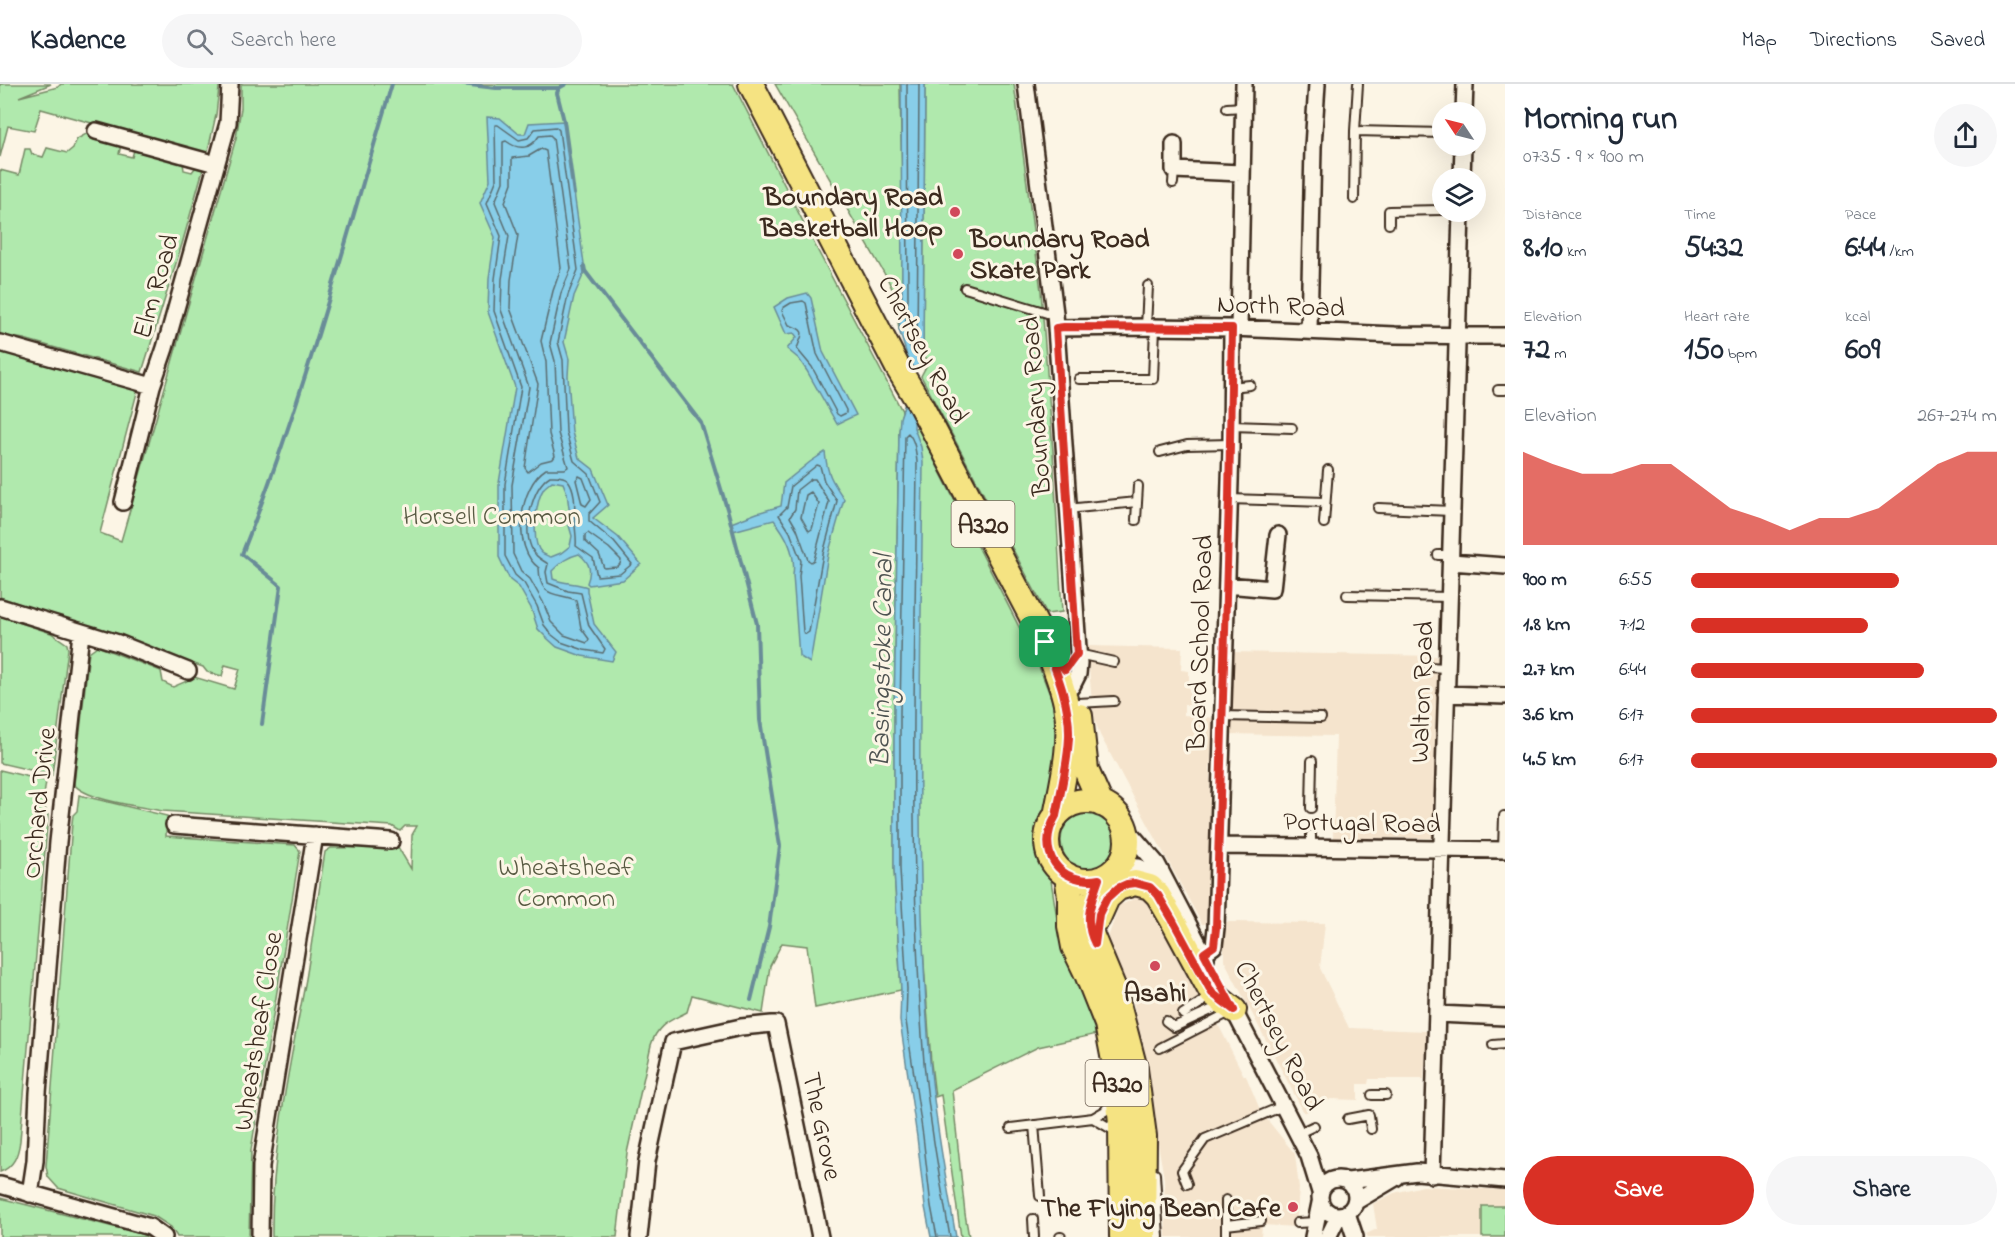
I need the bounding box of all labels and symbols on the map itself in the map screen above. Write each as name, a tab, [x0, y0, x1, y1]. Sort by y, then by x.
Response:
north arrow	[1432, 102, 1486, 156]
place label: Boundary Road Basketball Hoop	[758, 179, 944, 249]
marker: Boundary Road Basketball Hoop	[948, 205, 962, 219]
place label: Boundary Road Skate Park	[968, 221, 1150, 291]
street label: Elm Road	[124, 230, 191, 344]
marker: Boundary Road Skate Park	[951, 247, 965, 261]
street label: Chertsey Road	[866, 269, 977, 432]
street label: North Road	[1216, 286, 1346, 329]
street label: Boundary Road	[1012, 315, 1063, 498]
park label: Horsell Common	[403, 498, 581, 537]
road number: A320	[952, 501, 1014, 547]
street label: Board School Road	[1178, 534, 1225, 753]
water label: Basingstoke Canal	[861, 551, 906, 768]
pin	[1019, 616, 1070, 667]
street label: Walton Road	[1402, 620, 1445, 764]
street label: Orchard Drive	[13, 725, 68, 881]
street label: Portugal Road	[1283, 804, 1441, 845]
park label: Wheatsheaf Common	[498, 849, 634, 919]
street label: Wheatsheaf Close	[224, 928, 295, 1134]
street label: Chertsey Road	[1223, 954, 1332, 1118]
marker: Asahi	[1148, 959, 1162, 973]
place label: Asahi	[1124, 975, 1186, 1014]
road number: A320	[1086, 1060, 1148, 1106]
street label: The Grove	[790, 1069, 851, 1185]
place label: The Flying Bean Cafe	[1041, 1190, 1282, 1230]
marker: The Flying Bean Cafe	[1286, 1200, 1300, 1214]

